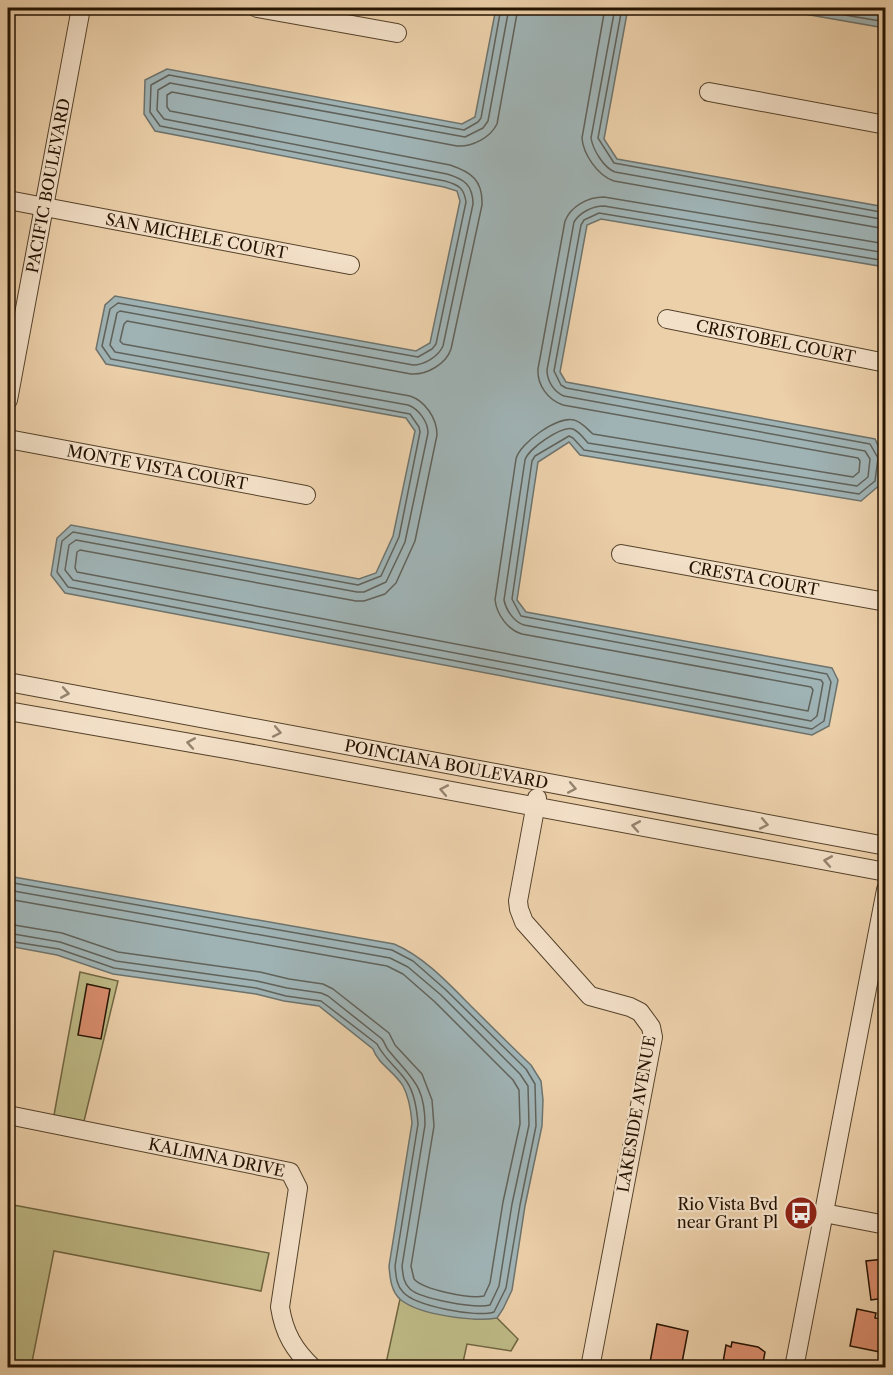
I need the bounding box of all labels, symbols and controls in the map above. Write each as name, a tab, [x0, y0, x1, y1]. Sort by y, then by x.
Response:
street label: PACIFIC BOULEVARD	[22, 97, 74, 275]
street label: SAN MICHELE COURT	[104, 209, 289, 263]
street label: CRISTOBEL COURT	[694, 315, 858, 367]
street label: MONTE VISTA COURT	[65, 440, 250, 494]
street label: CRESTA COURT	[687, 556, 821, 600]
one-way arrow	[60, 686, 70, 699]
one-way arrow	[272, 725, 282, 738]
street label: POINCIANA BOULEVARD	[343, 735, 550, 793]
one-way arrow	[186, 737, 196, 750]
one-way arrow	[567, 781, 577, 794]
one-way arrow	[440, 785, 449, 797]
one-way arrow	[759, 817, 769, 830]
one-way arrow	[632, 820, 642, 833]
one-way arrow	[823, 855, 833, 868]
street label: LAKESIDE AVENUE	[612, 1034, 660, 1194]
street label: KALIMNA DRIVE	[147, 1134, 287, 1181]
place label: Rio Vista Bvd near Grant Pl	[677, 1194, 778, 1232]
bus stop icon: Rio Vista Bvd near Grant Pl	[783, 1195, 819, 1231]

